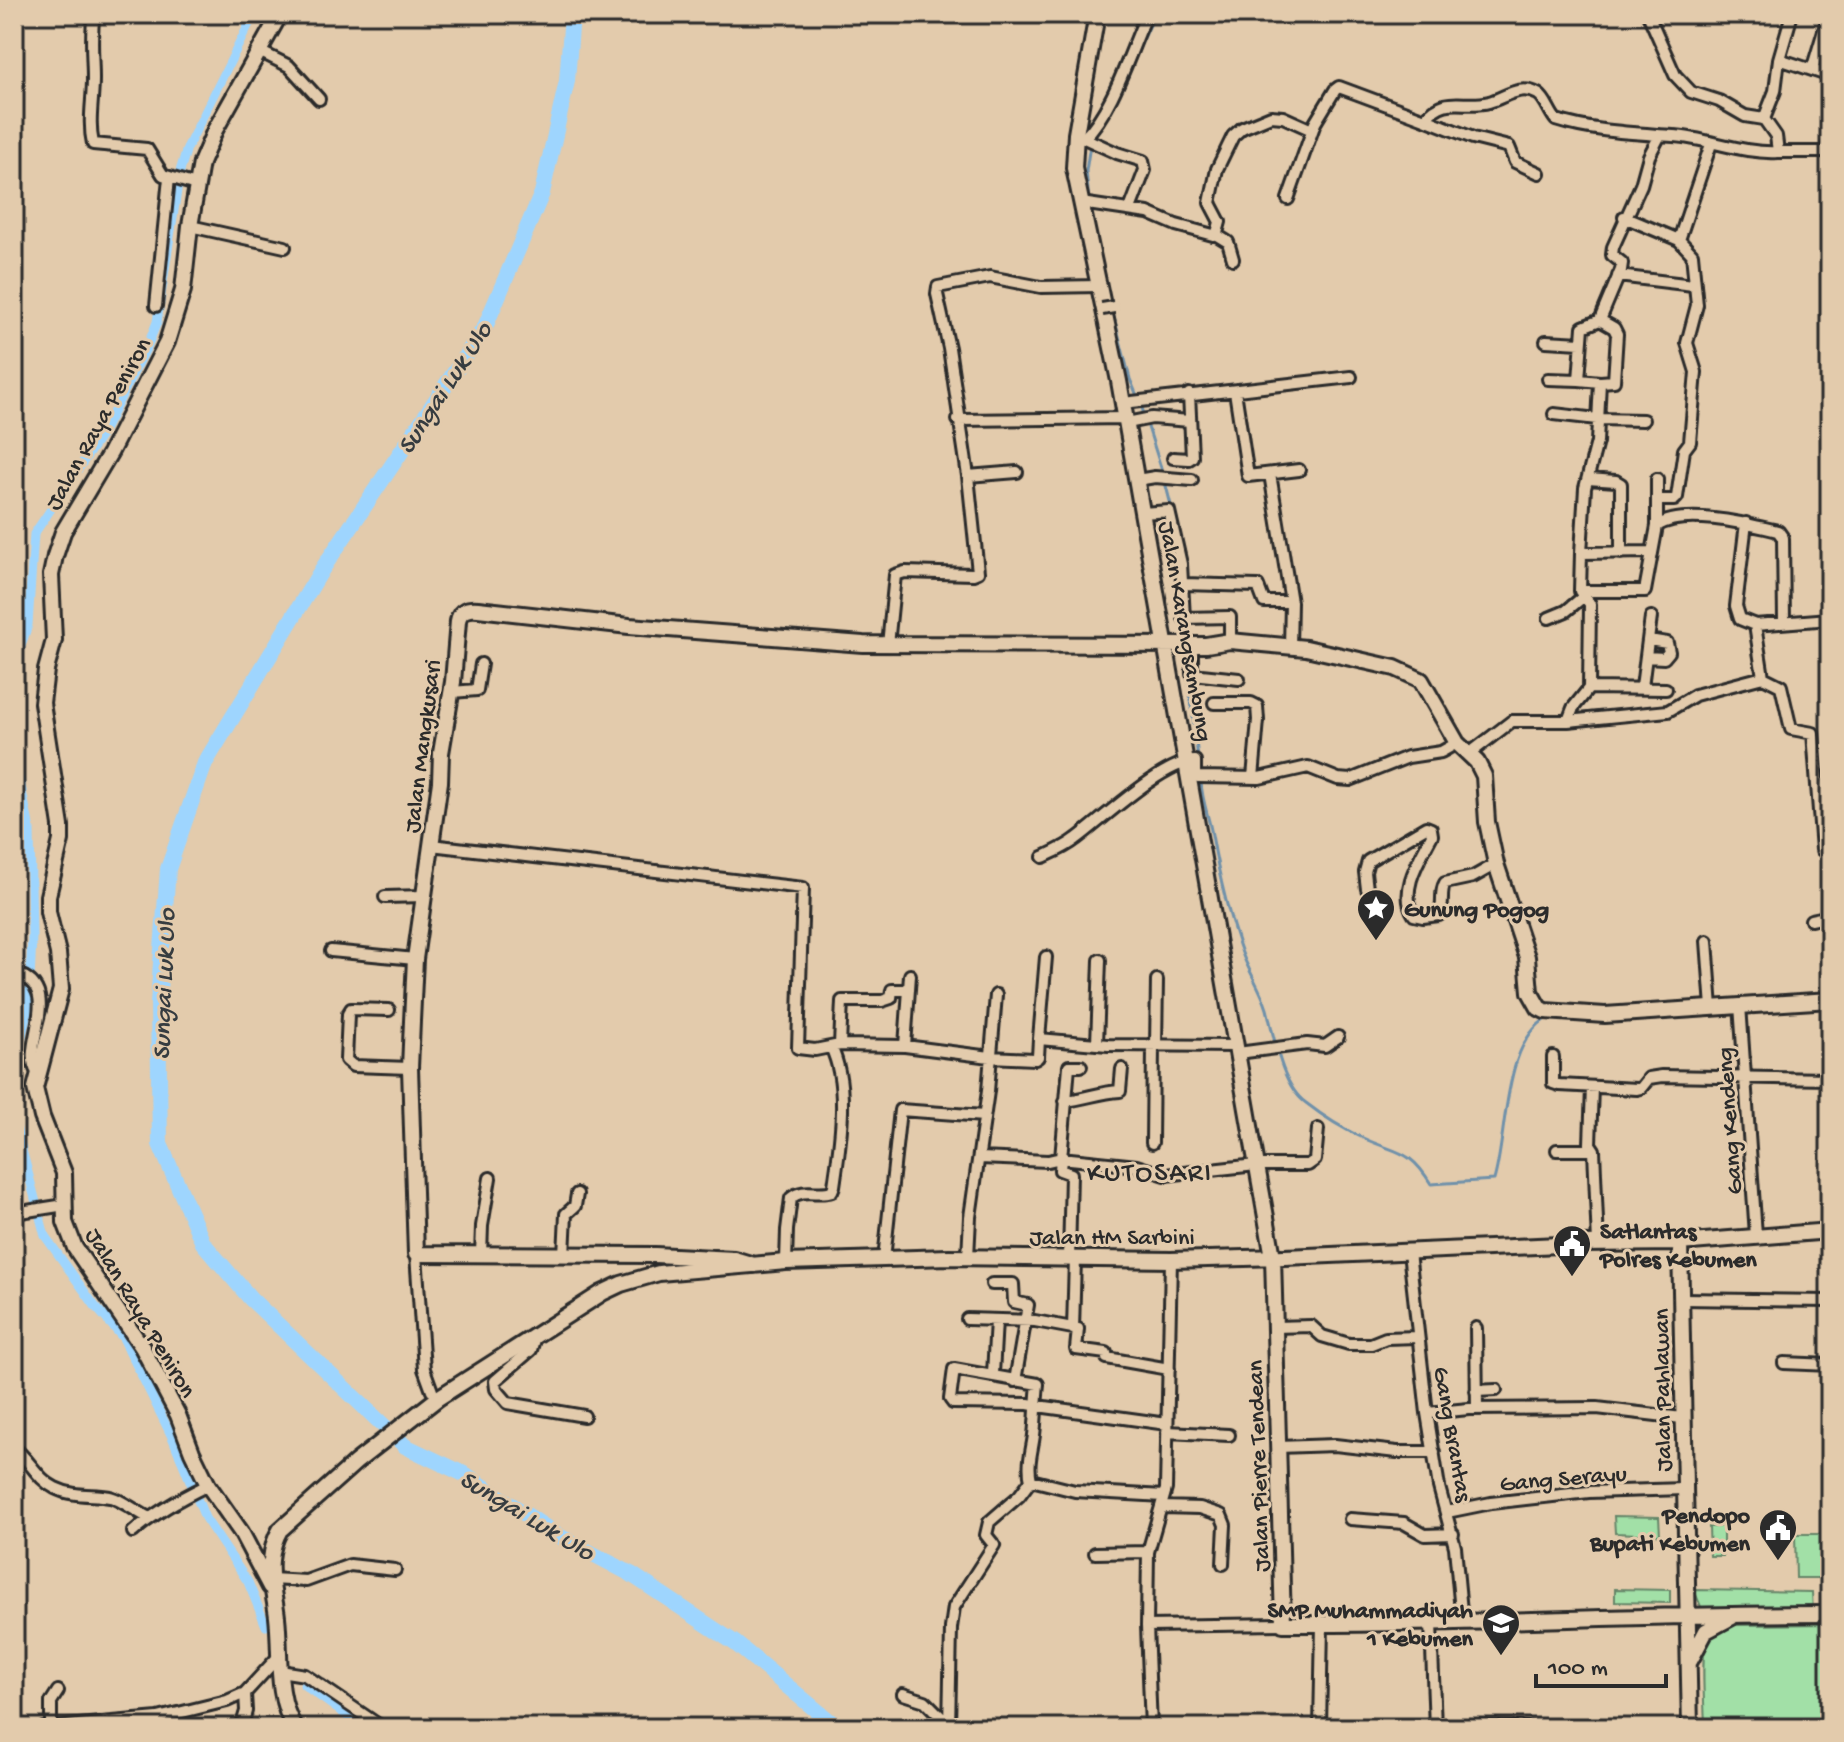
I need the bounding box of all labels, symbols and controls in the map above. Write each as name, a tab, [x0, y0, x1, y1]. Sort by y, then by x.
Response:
water label: Sungai Luk Ulo	[393, 316, 502, 461]
street label: Jalan Raya Peniron	[41, 333, 160, 516]
street label: Jalan Karangsambung	[1150, 519, 1217, 744]
street label: Jalan Mangkusari	[399, 658, 450, 835]
place icon: Gunung Pogog	[1355, 887, 1397, 942]
place label: Gunung Pogog	[1404, 897, 1550, 926]
water label: Sungai Luk Ulo	[148, 906, 185, 1060]
street label: Gang Kendeng	[1712, 1046, 1751, 1195]
district label: KUTOSARI	[1087, 1158, 1213, 1191]
place label: Satlantas Polres Kebumen	[1598, 1219, 1757, 1276]
public building icon: Satlantas Polres Kebumen	[1551, 1223, 1593, 1278]
street label: Jalan Raya Peniron	[77, 1224, 201, 1405]
street label: Jalan HM Sarbini	[1029, 1225, 1195, 1254]
street label: Jalan Pahlawan	[1649, 1308, 1680, 1472]
street label: Jalan Pierre Tendean	[1242, 1359, 1279, 1572]
street label: Gang Brantas	[1424, 1365, 1477, 1506]
street label: Gang Serayu	[1498, 1460, 1628, 1500]
water label: Sungai Luk Ulo	[453, 1466, 600, 1571]
place label: Pendopo Bupati Kebumen	[1589, 1503, 1751, 1560]
public building icon: Pendopo Bupati Kebumen	[1757, 1507, 1799, 1562]
place label: SMP Muhammadiyah 1 Kebumen	[1267, 1598, 1474, 1655]
school or university icon: SMP Muhammadiyah 1 Kebumen	[1480, 1602, 1522, 1657]
scale bar	[1536, 1638, 1666, 1688]
text: 100 m	[1547, 1655, 1608, 1684]

